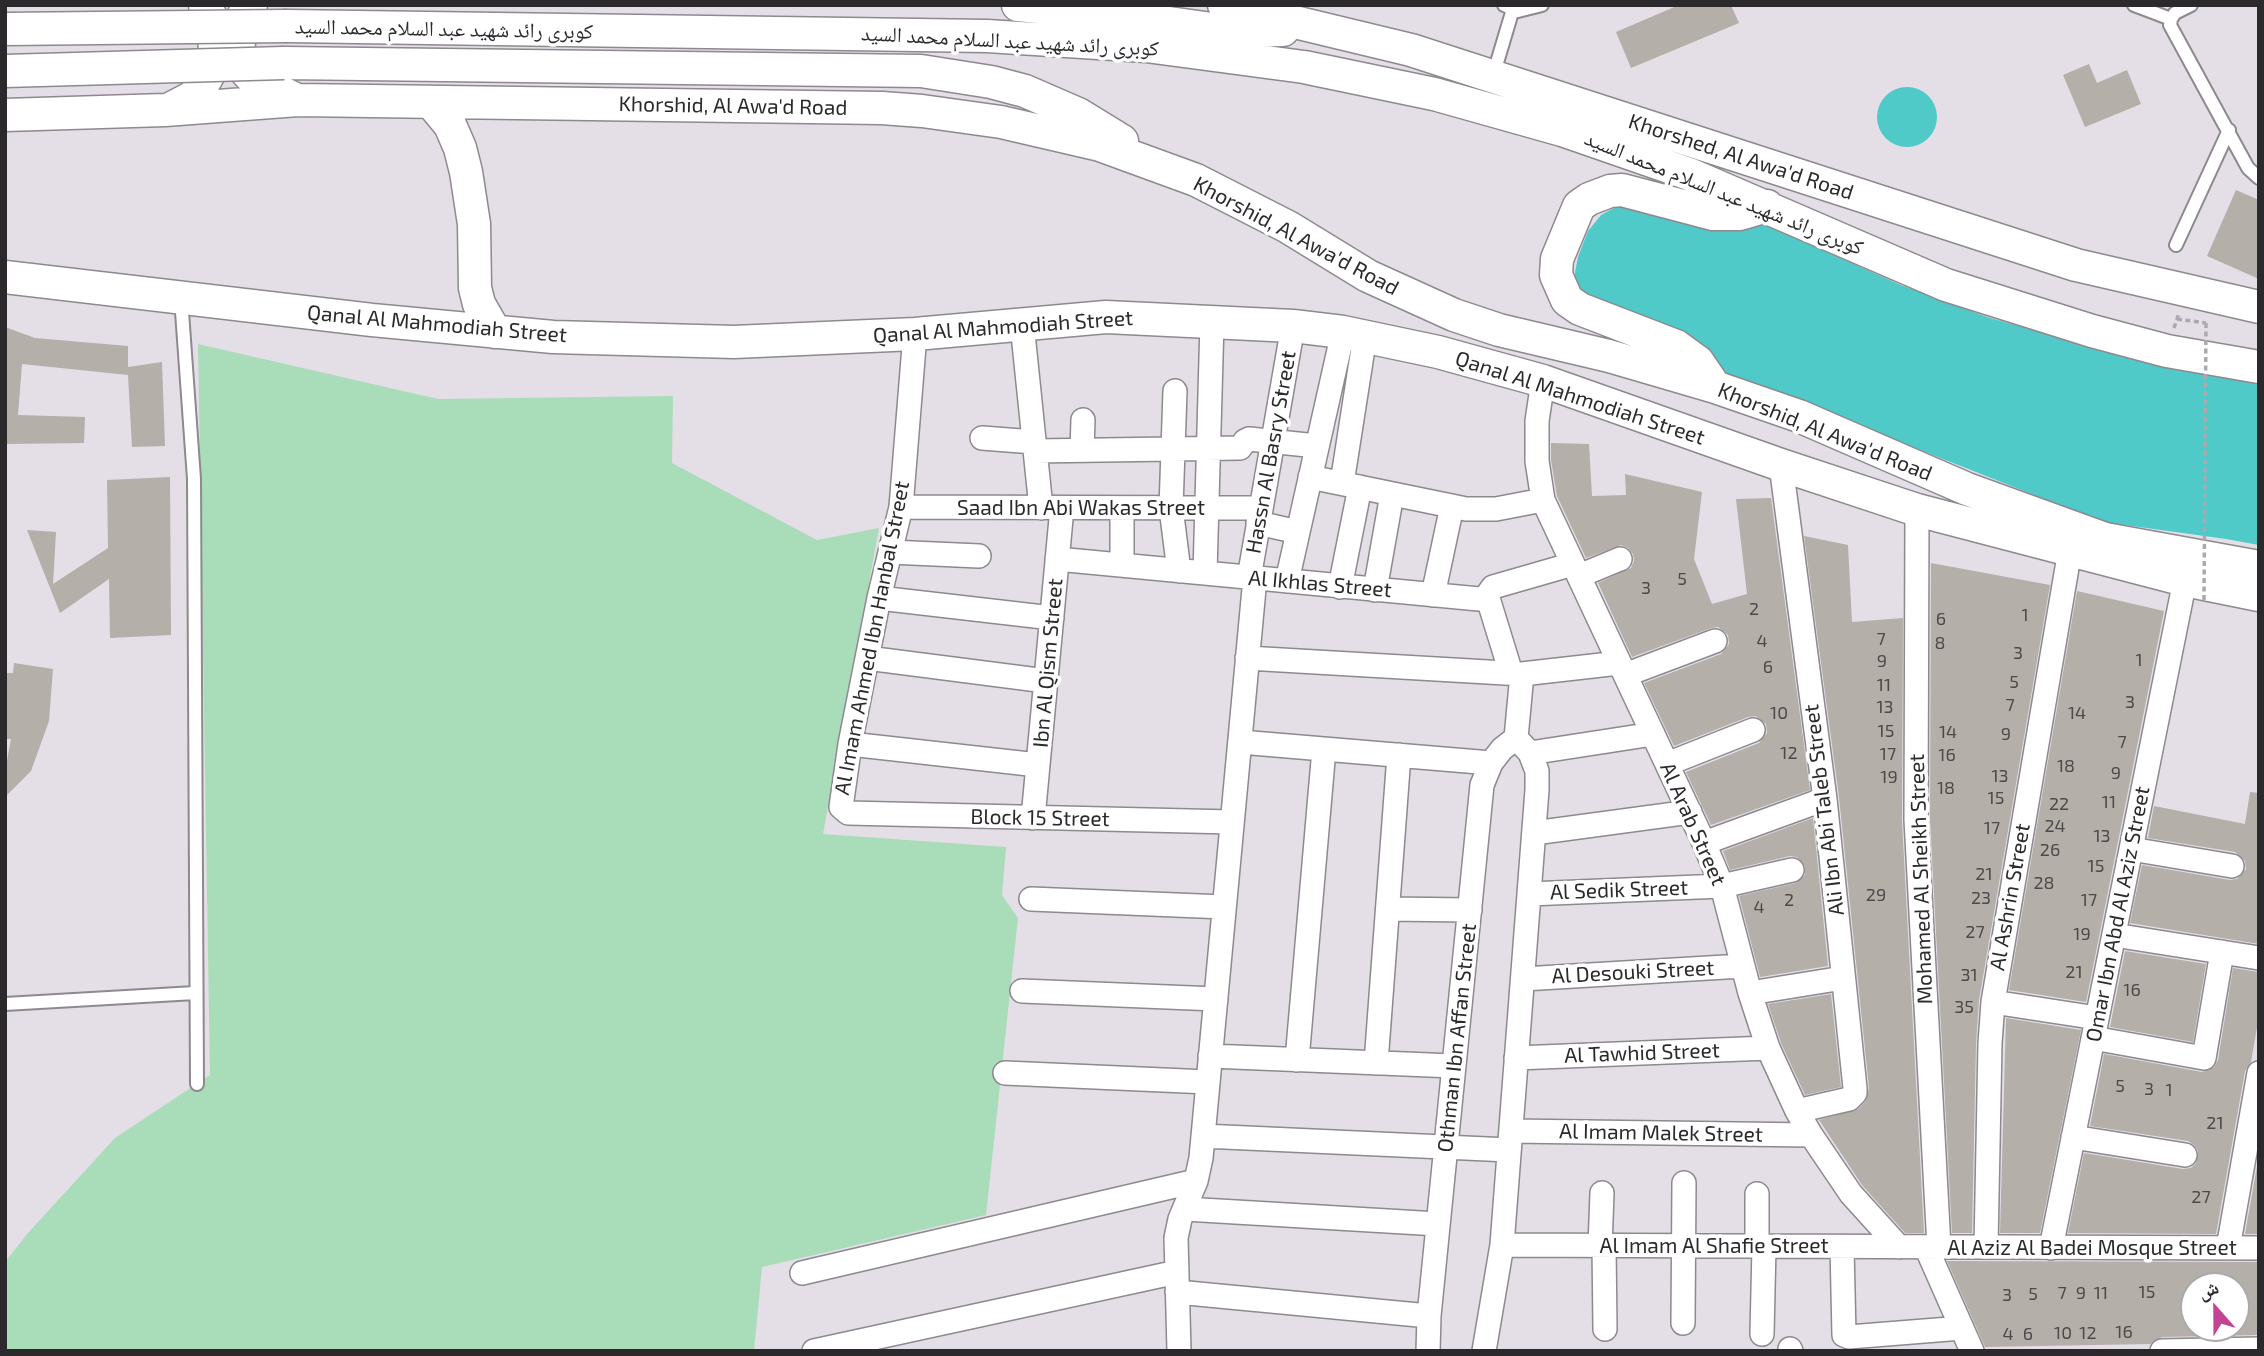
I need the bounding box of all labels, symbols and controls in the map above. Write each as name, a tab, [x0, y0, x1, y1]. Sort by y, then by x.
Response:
street label: كوبرى رائد شهيد عبد السلام محمد السيد	[295, 14, 593, 44]
street label: كوبرى رائد شهيد عبد السلام محمد السيد	[860, 21, 1160, 61]
street label: Khorshid, Al Awa'd Road	[618, 91, 848, 121]
street label: Khorshed, Al Awa'd Road	[1625, 109, 1857, 205]
street label: كوبرى رائد شهيد عبد السلام محمد السيد	[1581, 125, 1867, 261]
street label: Khorshid, Al Awa'd Road	[1189, 171, 1403, 301]
street label: Qanal Al Mahmodiah Street	[306, 300, 568, 348]
street label: Qanal Al Mahmodiah Street	[872, 305, 1134, 349]
street label: Qanal Al Mahmodiah Street	[1452, 346, 1708, 450]
street label: Hassn Al Basry Street	[1241, 349, 1301, 555]
street label: Khorshid, Al Awa'd Road	[1714, 377, 1936, 487]
street label: Al Imam Ahmed Ibn Hanbal Street	[829, 479, 915, 797]
street label: Saad Ibn Abi Wakas Street	[957, 495, 1205, 521]
street label: Al Ikhlas Street	[1247, 565, 1393, 603]
house number: 5	[1677, 568, 1687, 590]
street label: Ibn Al Qism Street	[1028, 577, 1068, 749]
house number: 3	[1641, 577, 1651, 599]
house number: 2	[1749, 598, 1759, 620]
house number: 1	[2021, 604, 2029, 626]
house number: 6	[1936, 608, 1946, 630]
house number: 7	[1876, 628, 1886, 650]
house number: 4	[1756, 630, 1768, 652]
house number: 8	[1935, 632, 1945, 654]
house number: 3	[2013, 642, 2023, 664]
house number: 1	[2135, 649, 2143, 671]
house number: 9	[1877, 650, 1887, 672]
house number: 6	[1763, 656, 1773, 678]
house number: 5	[2009, 671, 2019, 693]
house number: 11	[1877, 674, 1891, 696]
house number: 3	[2125, 691, 2135, 713]
house number: 7	[2005, 694, 2015, 716]
house number: 13	[1876, 696, 1894, 718]
house number: 10	[1770, 702, 1788, 724]
house number: 14	[2068, 702, 2086, 724]
street label: Ali Ibn Abi Taleb Street	[1799, 703, 1849, 917]
house number: 15	[1878, 720, 1894, 742]
house number: 14	[1939, 721, 1957, 743]
house number: 9	[2001, 723, 2011, 745]
house number: 7	[2117, 731, 2127, 753]
house number: 12	[1780, 742, 1798, 764]
house number: 17	[1880, 743, 1896, 765]
house number: 16	[1938, 744, 1956, 766]
street label: Mohamed Al Sheikh Street	[1904, 753, 1938, 1005]
house number: 18	[2057, 755, 2075, 777]
street label: Al Arab Street	[1655, 759, 1731, 889]
house number: 9	[2111, 762, 2121, 784]
house number: 13	[1991, 765, 2009, 787]
house number: 19	[1880, 766, 1898, 788]
house number: 18	[1937, 777, 1955, 799]
street label: Omar Ibn Abd Al Aziz Street	[2081, 784, 2155, 1044]
house number: 15	[1988, 787, 2004, 809]
house number: 11	[2102, 791, 2116, 813]
house number: 22	[2049, 793, 2069, 815]
street label: Block 15 Street	[970, 804, 1110, 832]
house number: 24	[2044, 815, 2066, 837]
house number: 17	[1984, 817, 2000, 839]
street label: Al Ashrin Street	[1985, 822, 2035, 972]
house number: 13	[2093, 825, 2111, 847]
house number: 26	[2040, 839, 2060, 861]
house number: 15	[2088, 855, 2104, 877]
house number: 21	[1975, 863, 1993, 885]
house number: 28	[2033, 872, 2055, 894]
street label: Al Sedik Street	[1550, 875, 1688, 905]
house number: 29	[1866, 884, 1886, 906]
house number: 23	[1971, 887, 1991, 909]
house number: 2	[1784, 889, 1794, 911]
house number: 17	[2081, 889, 2097, 911]
house number: 4	[1753, 896, 1765, 918]
house number: 27	[1965, 921, 1985, 943]
street label: Othman Ibn Affan Street	[1432, 922, 1482, 1154]
house number: 19	[2073, 923, 2091, 945]
street label: Al Desouki Street	[1551, 955, 1715, 989]
house number: 21	[2065, 961, 2083, 983]
house number: 31	[1960, 964, 1978, 986]
house number: 16	[2123, 979, 2141, 1001]
house number: 35	[1954, 996, 1974, 1018]
street label: Al Tawhid Street	[1564, 1038, 1720, 1068]
house number: 5	[2115, 1075, 2125, 1097]
house number: 3	[2144, 1078, 2154, 1100]
house number: 1	[2165, 1079, 2173, 1101]
house number: 21	[2206, 1112, 2224, 1134]
street label: Al Imam Malek Street	[1559, 1119, 1763, 1147]
house number: 27	[2191, 1186, 2211, 1208]
street label: Al Imam Al Shafie Street	[1599, 1233, 1829, 1259]
street label: Al Aziz Al Badei Mosque Street	[1947, 1235, 2237, 1261]
north arrow	[2180, 1272, 2250, 1342]
text: ش	[2194, 1274, 2222, 1303]
house number: 15	[2139, 1281, 2155, 1303]
house number: 7	[2057, 1282, 2067, 1304]
house number: 9	[2076, 1282, 2086, 1304]
house number: 11	[2094, 1282, 2108, 1304]
house number: 5	[2028, 1283, 2038, 1305]
house number: 3	[2002, 1284, 2012, 1306]
house number: 16	[2115, 1321, 2133, 1343]
house number: 10	[2054, 1322, 2072, 1344]
house number: 12	[2079, 1322, 2097, 1344]
house number: 4	[2002, 1323, 2014, 1345]
house number: 6	[2023, 1323, 2033, 1345]

